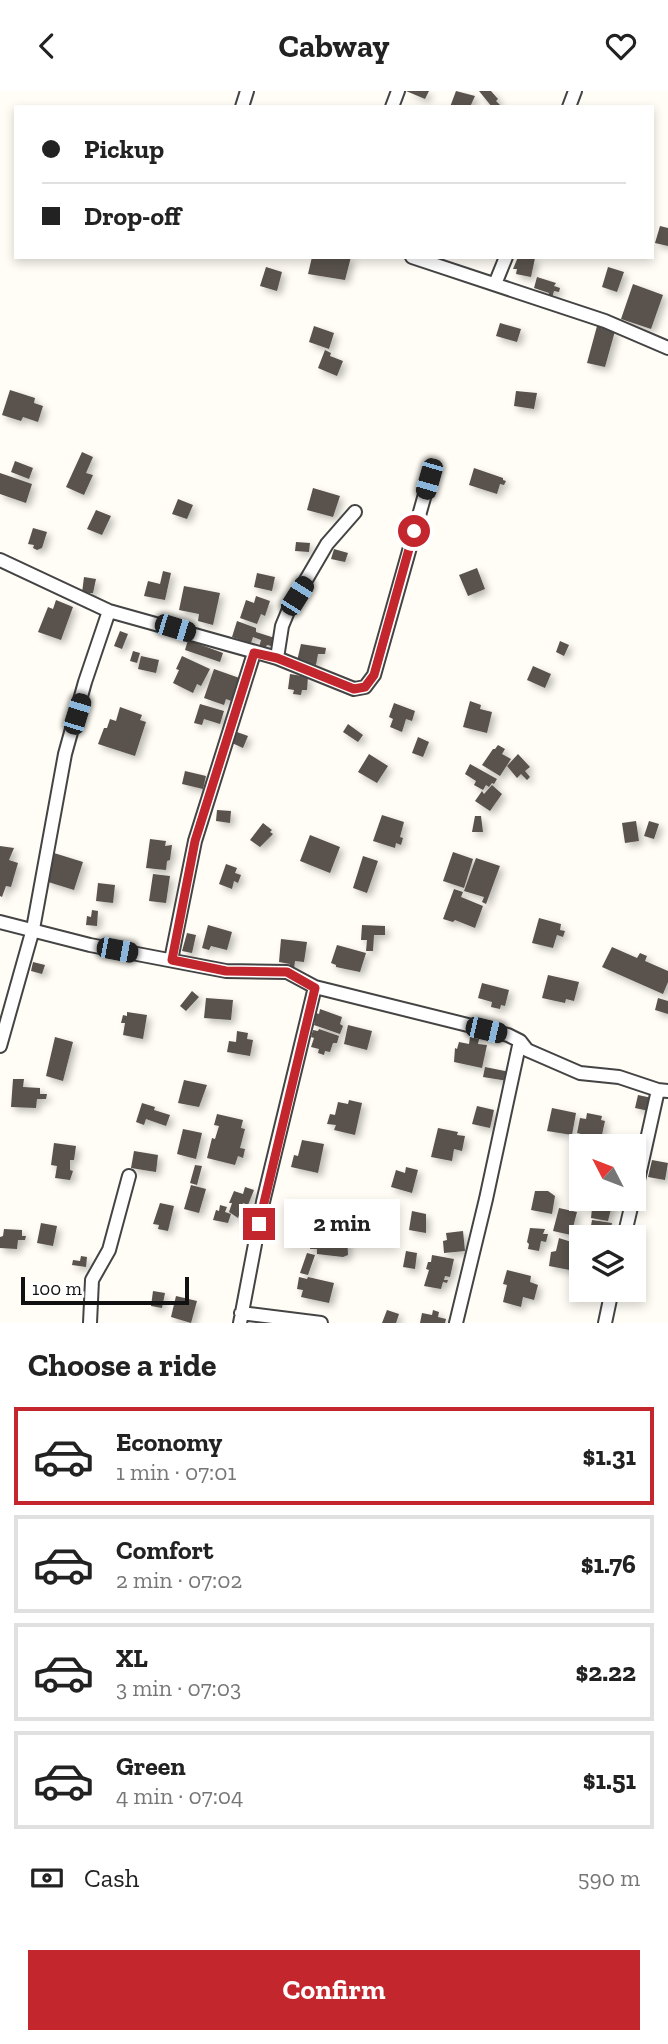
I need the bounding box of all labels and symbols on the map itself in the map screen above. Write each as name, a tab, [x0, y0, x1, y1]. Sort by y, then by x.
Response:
car	[414, 456, 445, 502]
route start	[398, 515, 430, 547]
car	[277, 573, 318, 619]
car	[152, 612, 199, 644]
car	[61, 691, 94, 737]
car	[95, 936, 140, 964]
car	[464, 1015, 509, 1045]
north arrow	[569, 1134, 646, 1211]
callout: 2 min	[284, 1199, 399, 1249]
route end	[243, 1208, 275, 1240]
scale bar	[21, 1274, 189, 1306]

